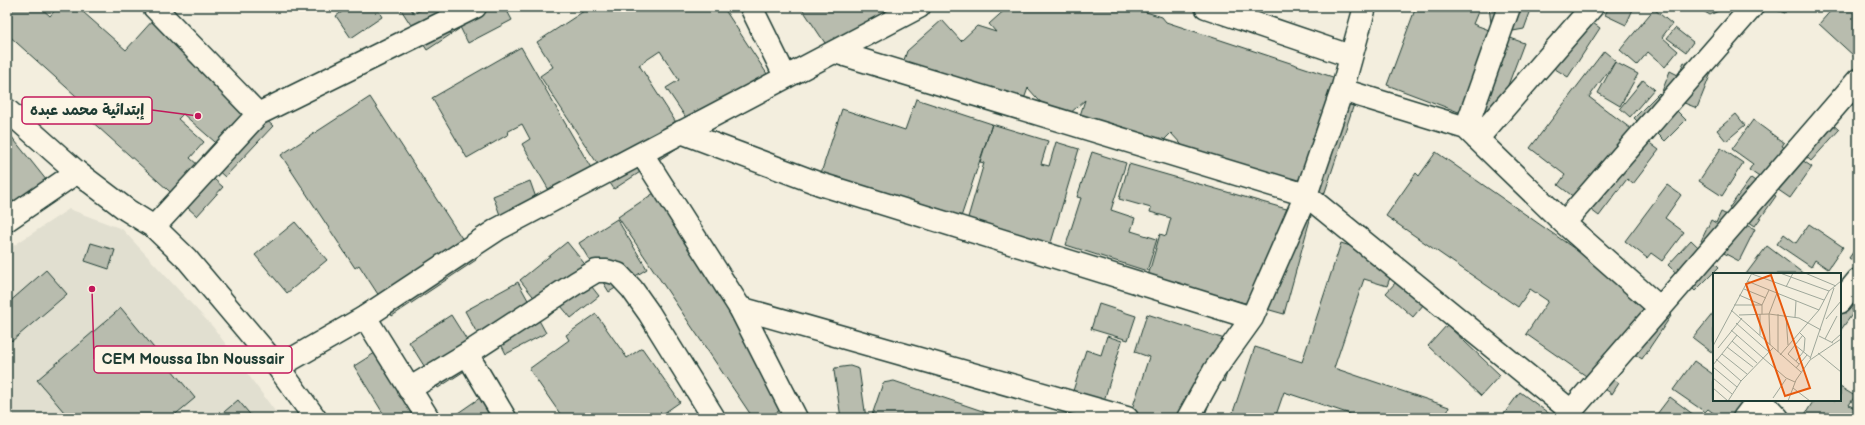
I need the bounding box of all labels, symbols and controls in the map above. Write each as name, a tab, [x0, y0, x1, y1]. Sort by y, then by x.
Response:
callout: إبتدائية محمد عبده	[22, 97, 152, 124]
text: إبتدائية محمد عبده	[30, 101, 144, 120]
inset map	[1713, 273, 1841, 401]
callout: CEM Moussa Ibn Noussair	[94, 346, 292, 373]
text: CEM Moussa Ibn Noussair	[102, 350, 285, 369]

